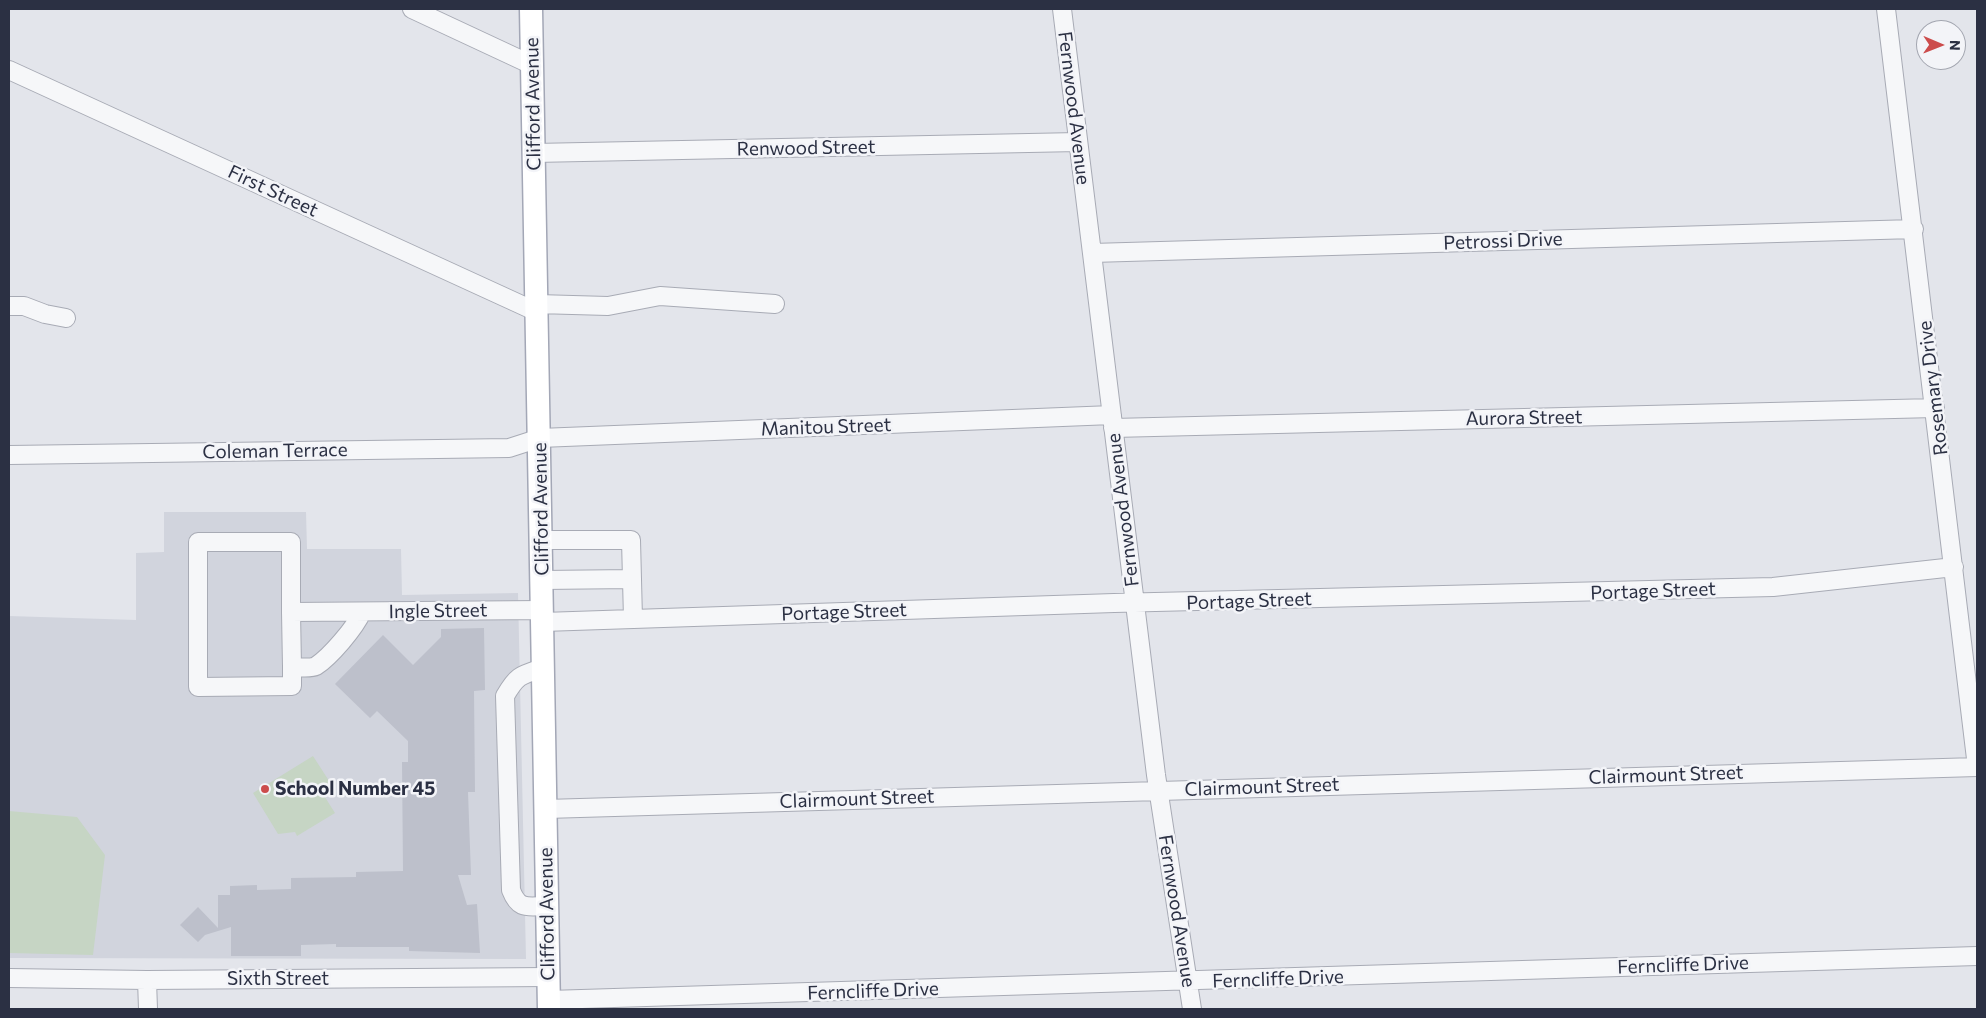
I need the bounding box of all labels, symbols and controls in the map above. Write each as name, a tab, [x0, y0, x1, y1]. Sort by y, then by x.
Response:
north arrow	[1916, 20, 1966, 70]
street label: Fernwood Avenue	[1053, 30, 1095, 186]
street label: Clifford Avenue	[520, 37, 546, 171]
text: N	[1947, 40, 1964, 51]
street label: Renwood Street	[736, 135, 876, 161]
street label: First Street	[224, 160, 322, 222]
street label: Petrossi Drive	[1443, 228, 1563, 254]
street label: Rosemary Drive	[1913, 319, 1953, 457]
street label: Aurora Street	[1465, 406, 1583, 430]
street label: Manitou Street	[760, 413, 892, 441]
street label: Fernwood Avenue	[1102, 432, 1144, 588]
street label: Coleman Terrace	[202, 438, 348, 464]
street label: Clifford Avenue	[528, 442, 554, 576]
street label: Portage Street	[1590, 577, 1716, 605]
street label: Portage Street	[1186, 587, 1312, 615]
street label: Portage Street	[781, 598, 907, 626]
street label: Ingle Street	[388, 599, 488, 623]
street label: Clairmount Street	[1588, 761, 1744, 789]
street label: Clairmount Street	[1184, 773, 1340, 801]
place label: School Number 45	[275, 778, 435, 800]
marker: School Number 45	[259, 783, 271, 795]
street label: Clairmount Street	[779, 785, 935, 813]
street label: Fernwood Avenue	[1154, 833, 1200, 989]
street label: Clifford Avenue	[534, 847, 560, 981]
street label: Ferncliffe Drive	[1617, 951, 1749, 979]
street label: Ferncliffe Drive	[1212, 965, 1344, 993]
street label: Sixth Street	[227, 968, 329, 990]
street label: Ferncliffe Drive	[807, 977, 939, 1005]

